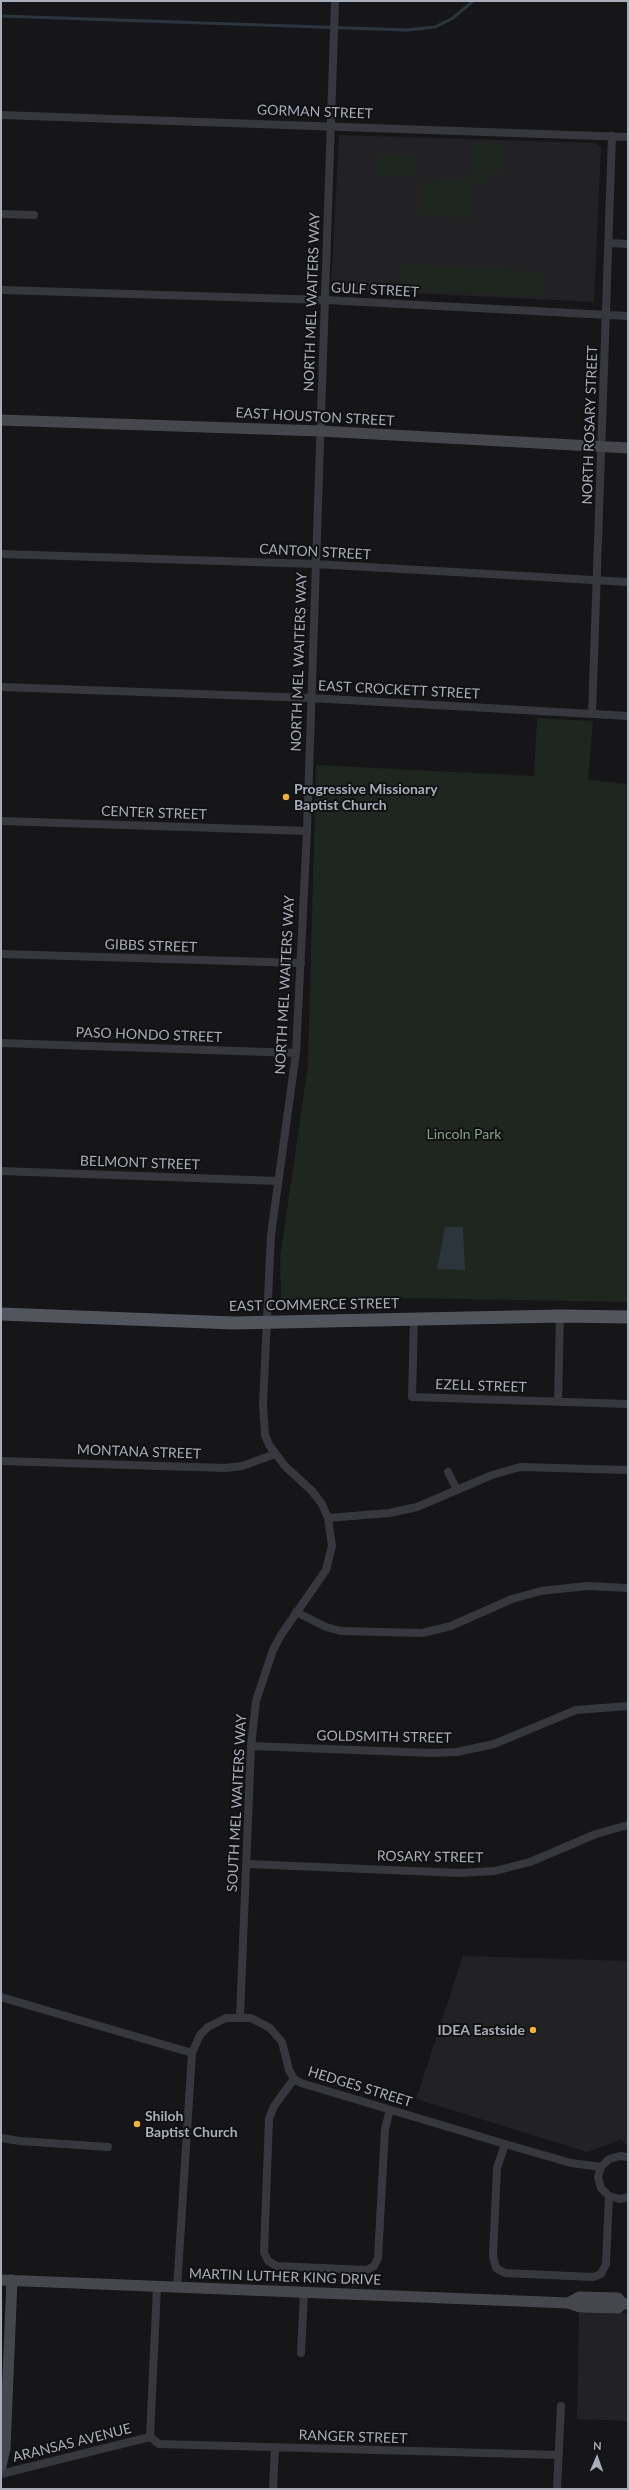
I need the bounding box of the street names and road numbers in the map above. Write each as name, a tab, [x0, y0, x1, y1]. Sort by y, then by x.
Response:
street label: GORMAN STREET	[257, 102, 373, 122]
street label: NORTH MEL WAITERS WAY	[300, 212, 324, 392]
street label: GULF STREET	[330, 279, 420, 301]
street label: NORTH ROSARY STREET	[579, 345, 601, 505]
street label: EAST HOUSTON STREET	[235, 404, 395, 430]
street label: CANTON STREET	[259, 541, 371, 563]
street label: NORTH MEL WAITERS WAY	[287, 572, 311, 752]
street label: EAST CROCKETT STREET	[318, 677, 480, 703]
street label: CENTER STREET	[101, 803, 207, 823]
street label: NORTH MEL WAITERS WAY	[272, 895, 298, 1075]
street label: GIBBS STREET	[104, 936, 198, 956]
street label: PASO HONDO STREET	[75, 1024, 223, 1046]
street label: BELMONT STREET	[80, 1153, 200, 1173]
street label: EAST COMMERCE STREET	[229, 1295, 399, 1315]
street label: EZELL STREET	[435, 1376, 527, 1396]
street label: MONTANA STREET	[77, 1441, 201, 1463]
street label: SOUTH MEL WAITERS WAY	[224, 1714, 250, 1892]
street label: GOLDSMITH STREET	[316, 1727, 452, 1747]
street label: ROSARY STREET	[377, 1848, 483, 1866]
street label: HEDGES STREET	[306, 2063, 414, 2111]
street label: MARTIN LUTHER KING DRIVE	[189, 2265, 381, 2289]
street label: ARANSAS AVENUE	[11, 2420, 133, 2466]
street label: RANGER STREET	[298, 2427, 408, 2447]

